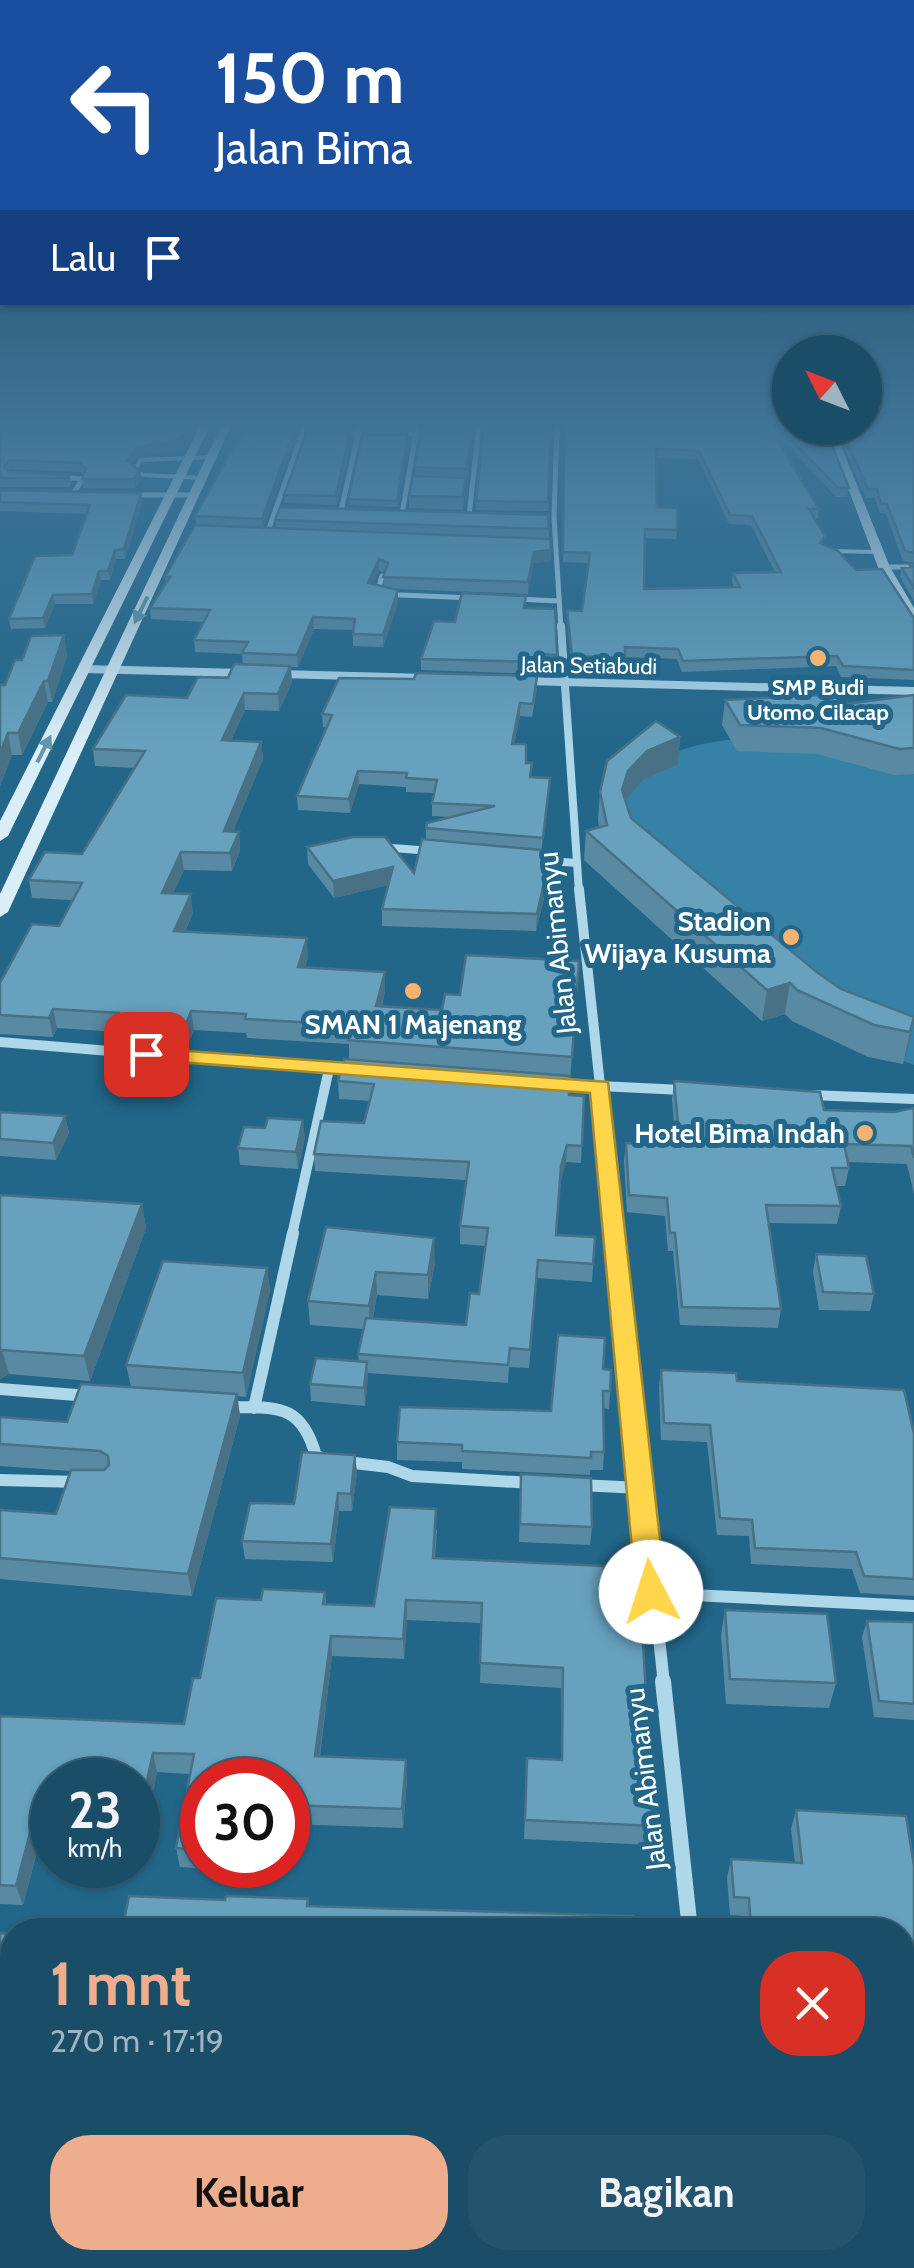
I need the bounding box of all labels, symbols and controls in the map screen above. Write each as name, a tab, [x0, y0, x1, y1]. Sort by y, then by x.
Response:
text: 150 m	[215, 35, 404, 121]
icon: left	[50, 40, 180, 170]
text: Jalan Bima	[215, 121, 412, 175]
icon: arrive	[136, 230, 191, 285]
text: Lalu	[50, 234, 116, 281]
north arrow	[772, 335, 882, 445]
map controls	[772, 335, 882, 445]
one-way arrow	[133, 596, 150, 625]
marker: SMP Budi Utomo Cilacap	[807, 647, 829, 669]
street label: Jalan Setiabudi	[520, 651, 657, 680]
place label: SMP Budi Utomo Cilacap	[747, 674, 889, 726]
one-way arrow	[35, 735, 52, 764]
street label: Jalan Abimanyu	[531, 850, 584, 1037]
place label: Stadion Wijaya Kusuma	[585, 904, 771, 970]
marker: Stadion Wijaya Kusuma	[780, 926, 802, 948]
marker: SMAN 1 Majenang	[402, 980, 424, 1002]
place label: SMAN 1 Majenang	[305, 1007, 521, 1041]
pin	[104, 1012, 189, 1097]
icon: arrive	[119, 1027, 174, 1082]
place label: Hotel Bima Indah	[634, 1116, 845, 1150]
marker: Hotel Bima Indah	[854, 1122, 876, 1144]
position arrow	[599, 1540, 703, 1644]
street label: Jalan Abimanyu	[617, 1686, 673, 1873]
speed limit sign: 30	[180, 1758, 310, 1888]
text: 23	[68, 1780, 122, 1841]
text: km/h	[68, 1833, 122, 1863]
text: 1 mnt	[50, 1947, 191, 2020]
button: close	[760, 1951, 865, 2056]
text: 270 m · 17:19	[50, 2021, 224, 2060]
button: Keluar	[50, 2135, 448, 2250]
button: Bagikan	[468, 2135, 865, 2250]

